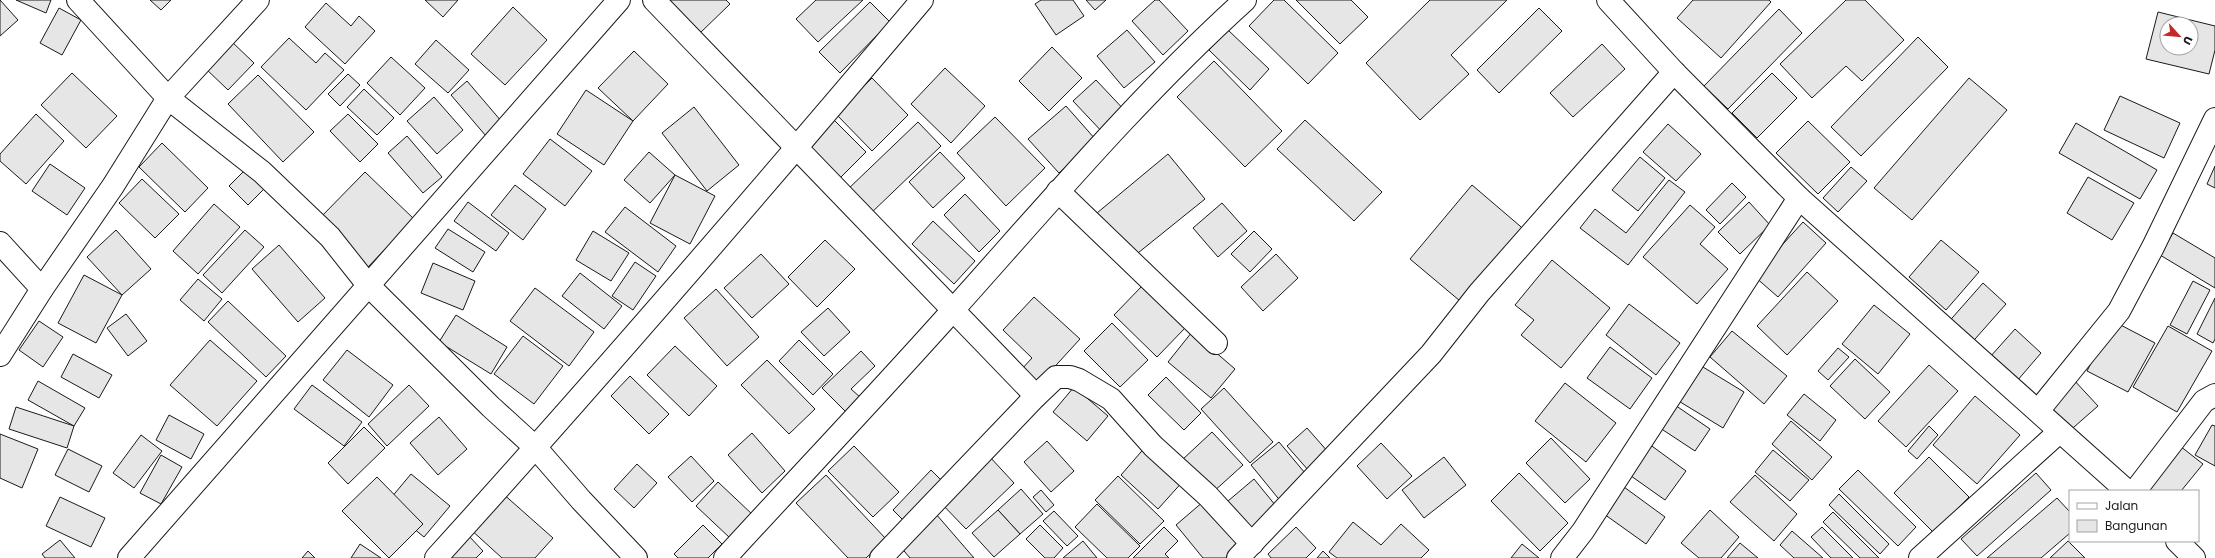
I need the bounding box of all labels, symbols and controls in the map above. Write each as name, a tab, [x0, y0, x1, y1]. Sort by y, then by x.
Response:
north arrow	[2159, 16, 2199, 56]
text: U	[2179, 33, 2197, 48]
legend	[2069, 490, 2199, 542]
text: Jalan	[2105, 497, 2138, 514]
text: Bangunan	[2105, 517, 2167, 534]

